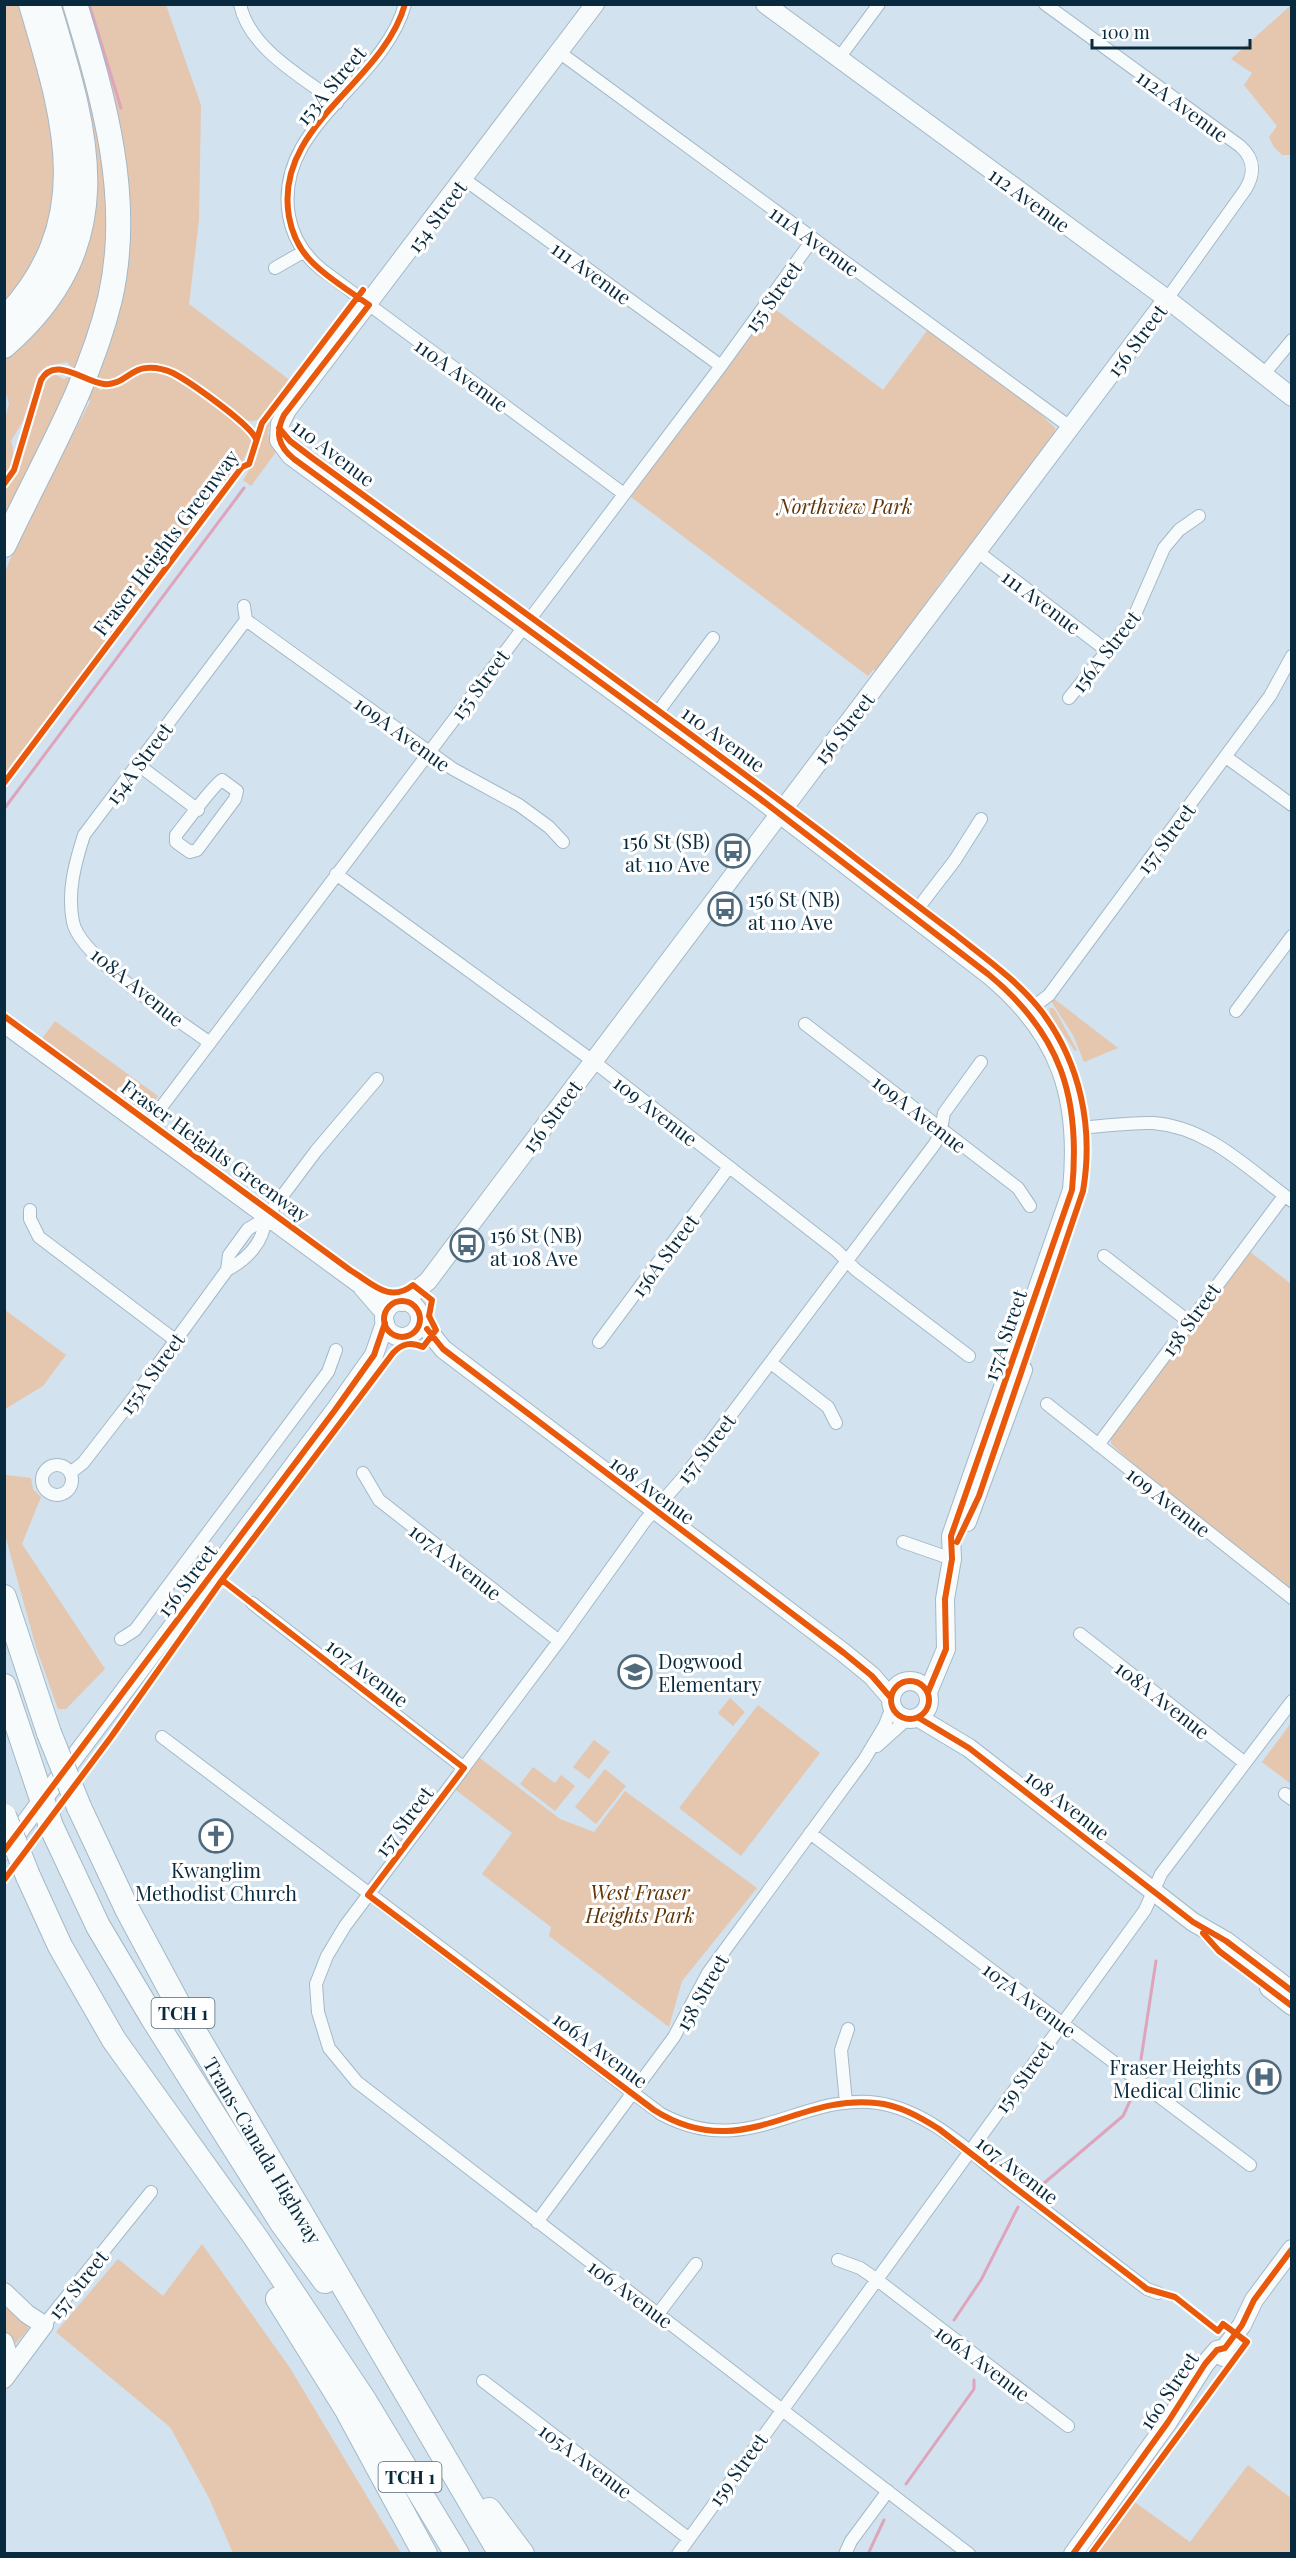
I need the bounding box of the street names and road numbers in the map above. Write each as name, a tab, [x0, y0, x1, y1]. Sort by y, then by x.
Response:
street label: 153A Street	[289, 39, 372, 130]
street label: 112A Avenue	[1132, 63, 1234, 147]
street label: 112 Avenue	[984, 160, 1076, 238]
street label: 154 Street	[400, 174, 473, 258]
street label: 111A Avenue	[765, 198, 865, 282]
street label: 111 Avenue	[547, 234, 637, 310]
street label: 155 Street	[737, 254, 808, 337]
street label: 156 Street	[1100, 297, 1173, 382]
street label: 110A Avenue	[410, 331, 514, 417]
street label: 110 Avenue	[287, 412, 381, 492]
street label: Fraser Heights Greenway	[86, 443, 244, 641]
street label: 111 Avenue	[997, 562, 1087, 640]
street label: 156A Street	[1064, 604, 1146, 698]
street label: 155 Street	[443, 642, 515, 725]
street label: 156 Street	[806, 686, 880, 770]
street label: 109A Avenue	[350, 689, 456, 777]
street label: 110 Avenue	[677, 699, 771, 777]
street label: 154A Street	[98, 716, 178, 810]
street label: 157 Street	[1130, 796, 1201, 879]
street label: 108A Avenue	[86, 940, 190, 1032]
street label: 109A Avenue	[867, 1068, 973, 1158]
street label: 109 Avenue	[608, 1069, 704, 1151]
street label: Fraser Heights Greenway	[116, 1072, 316, 1228]
street label: 156 Street	[515, 1073, 588, 1158]
street label: 156A Street	[624, 1207, 705, 1302]
street label: 158 Street	[1154, 1276, 1226, 1361]
street label: 157A Street	[976, 1285, 1033, 1384]
street label: 155A Street	[112, 1326, 190, 1419]
street label: 157 Street	[669, 1407, 741, 1489]
street label: 108 Avenue	[605, 1448, 701, 1530]
street label: 109 Avenue	[1121, 1460, 1217, 1542]
street label: 107A Avenue	[404, 1516, 508, 1606]
street label: 156 Street	[150, 1537, 223, 1622]
street label: 107 Avenue	[321, 1631, 415, 1713]
street label: 108A Avenue	[1110, 1654, 1216, 1744]
street label: 108 Avenue	[1020, 1763, 1116, 1845]
street label: 157 Street	[368, 1779, 439, 1862]
street label: 158 Street	[668, 1948, 734, 2035]
street label: 107A Avenue	[978, 1955, 1082, 2043]
road number: TCH 1	[152, 1998, 214, 2028]
street label: 106A Avenue	[548, 2004, 654, 2094]
street label: 159 Street	[987, 2033, 1059, 2118]
street label: Trans-Canada Highway	[198, 2052, 329, 2249]
street label: 107 Avenue	[971, 2128, 1065, 2210]
street label: 157 Street	[41, 2243, 114, 2324]
street label: 106 Avenue	[583, 2252, 679, 2334]
street label: 106A Avenue	[930, 2317, 1036, 2407]
street label: 160 Street	[1132, 2345, 1204, 2434]
street label: 105A Avenue	[534, 2416, 638, 2504]
street label: 159 Street	[701, 2426, 773, 2511]
road number: TCH 1	[378, 2462, 442, 2492]

